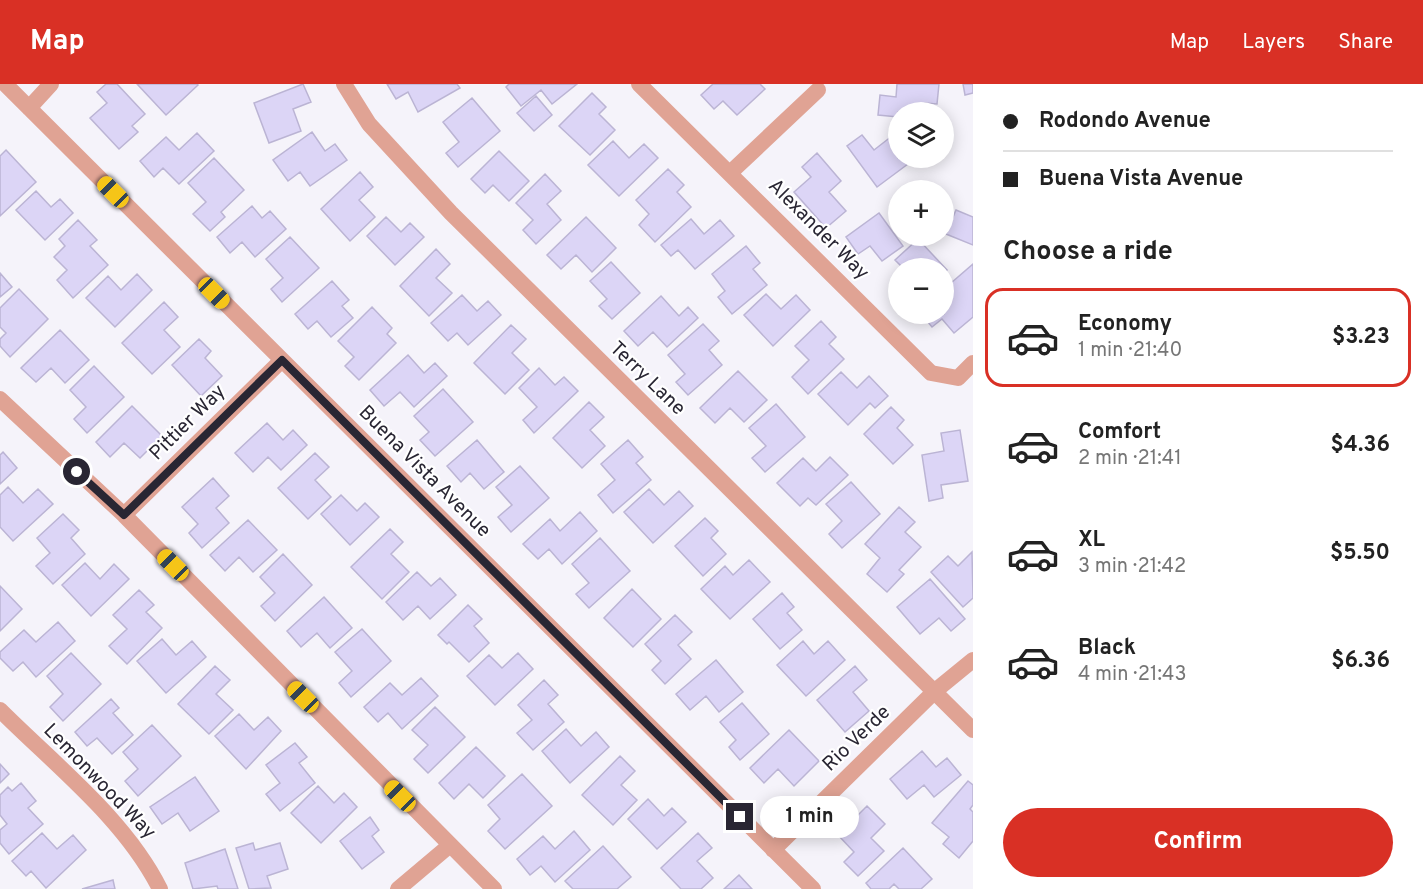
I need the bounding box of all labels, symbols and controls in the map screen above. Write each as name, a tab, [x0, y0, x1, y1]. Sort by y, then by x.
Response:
text: Map	[30, 24, 85, 60]
text: Map	[1170, 29, 1209, 56]
text: Layers	[1242, 29, 1305, 56]
text: Share	[1338, 29, 1393, 56]
map controls	[888, 102, 954, 324]
button: layers	[888, 102, 954, 168]
text: Rodondo Avenue	[1039, 108, 1211, 135]
text: Buena Vista Avenue	[1039, 166, 1243, 193]
car	[94, 173, 132, 211]
street label: Alexander Way	[762, 174, 874, 286]
button: +	[888, 180, 954, 246]
text: Choose a ride	[1003, 235, 1173, 269]
button: −	[888, 258, 954, 324]
car	[195, 274, 233, 312]
icon: car	[1006, 311, 1060, 365]
text: Economy	[1078, 311, 1172, 338]
text: $3.23	[1332, 324, 1390, 351]
street label: Terry Lane	[603, 336, 691, 422]
text: 1 min · 21:40	[1078, 338, 1182, 364]
street label: Pittier Way	[144, 379, 232, 467]
street label: Buena Vista Avenue	[352, 400, 496, 544]
icon: car	[1006, 419, 1060, 473]
text: Comfort	[1078, 419, 1161, 446]
text: $4.36	[1331, 432, 1390, 459]
text: 2 min · 21:41	[1078, 446, 1182, 472]
route start	[63, 458, 90, 485]
icon: car	[1006, 527, 1060, 581]
text: XL	[1078, 527, 1105, 554]
text: $5.50	[1330, 540, 1390, 567]
car	[154, 546, 192, 584]
text: 3 min · 21:42	[1078, 554, 1186, 580]
icon: car	[1006, 635, 1060, 689]
text: Black	[1078, 635, 1136, 662]
text: $6.36	[1331, 648, 1390, 675]
text: 4 min · 21:43	[1078, 662, 1186, 688]
car	[284, 678, 322, 716]
street label: Rio Verde	[817, 700, 897, 778]
street label: Lemonwood Way	[37, 718, 161, 846]
car	[381, 777, 419, 815]
callout: 1 min	[761, 796, 860, 838]
route end	[726, 803, 753, 830]
text: 1 min	[785, 804, 834, 830]
button: Confirm	[1003, 808, 1393, 877]

